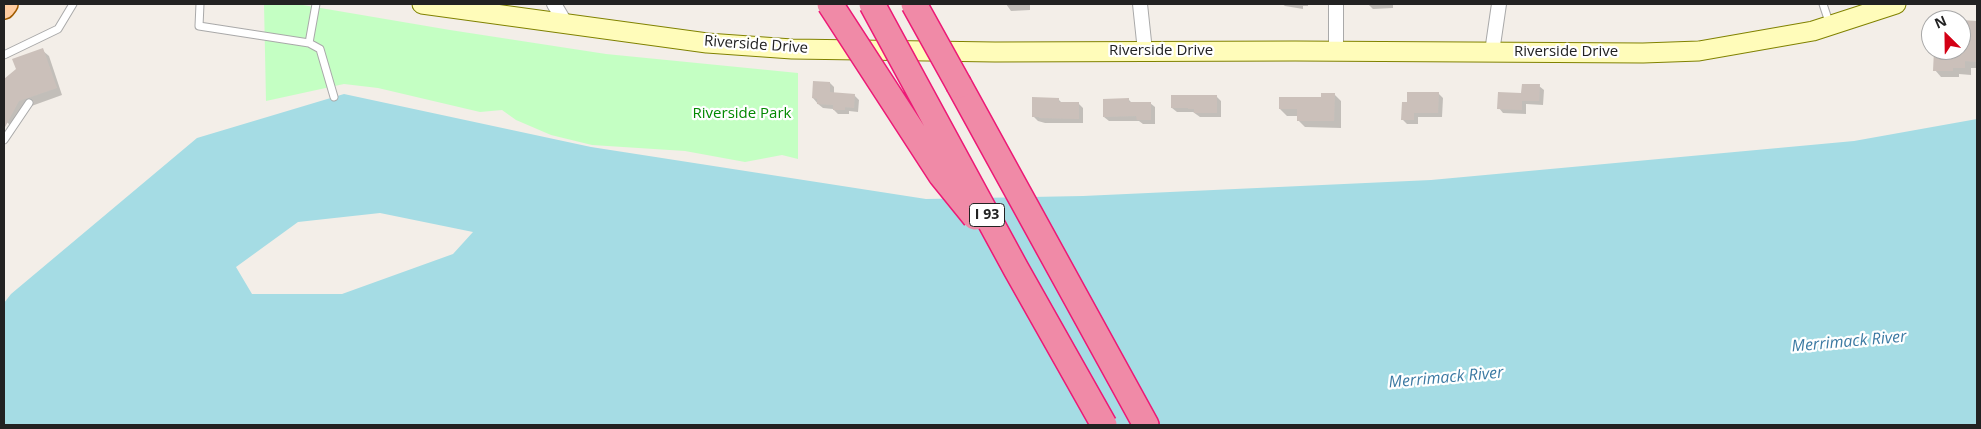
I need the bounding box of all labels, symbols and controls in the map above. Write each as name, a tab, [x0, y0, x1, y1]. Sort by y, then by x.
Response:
north arrow	[1921, 10, 1971, 60]
text: N	[1931, 11, 1949, 33]
street label: Riverside Drive	[703, 32, 809, 58]
street label: Riverside Drive	[1109, 42, 1213, 60]
street label: Riverside Drive	[1514, 43, 1618, 61]
park label: Riverside Park	[693, 105, 791, 123]
road number: I 93	[970, 204, 1004, 226]
water label: Merrimack River	[1791, 327, 1907, 357]
water label: Merrimack River	[1388, 363, 1504, 393]

